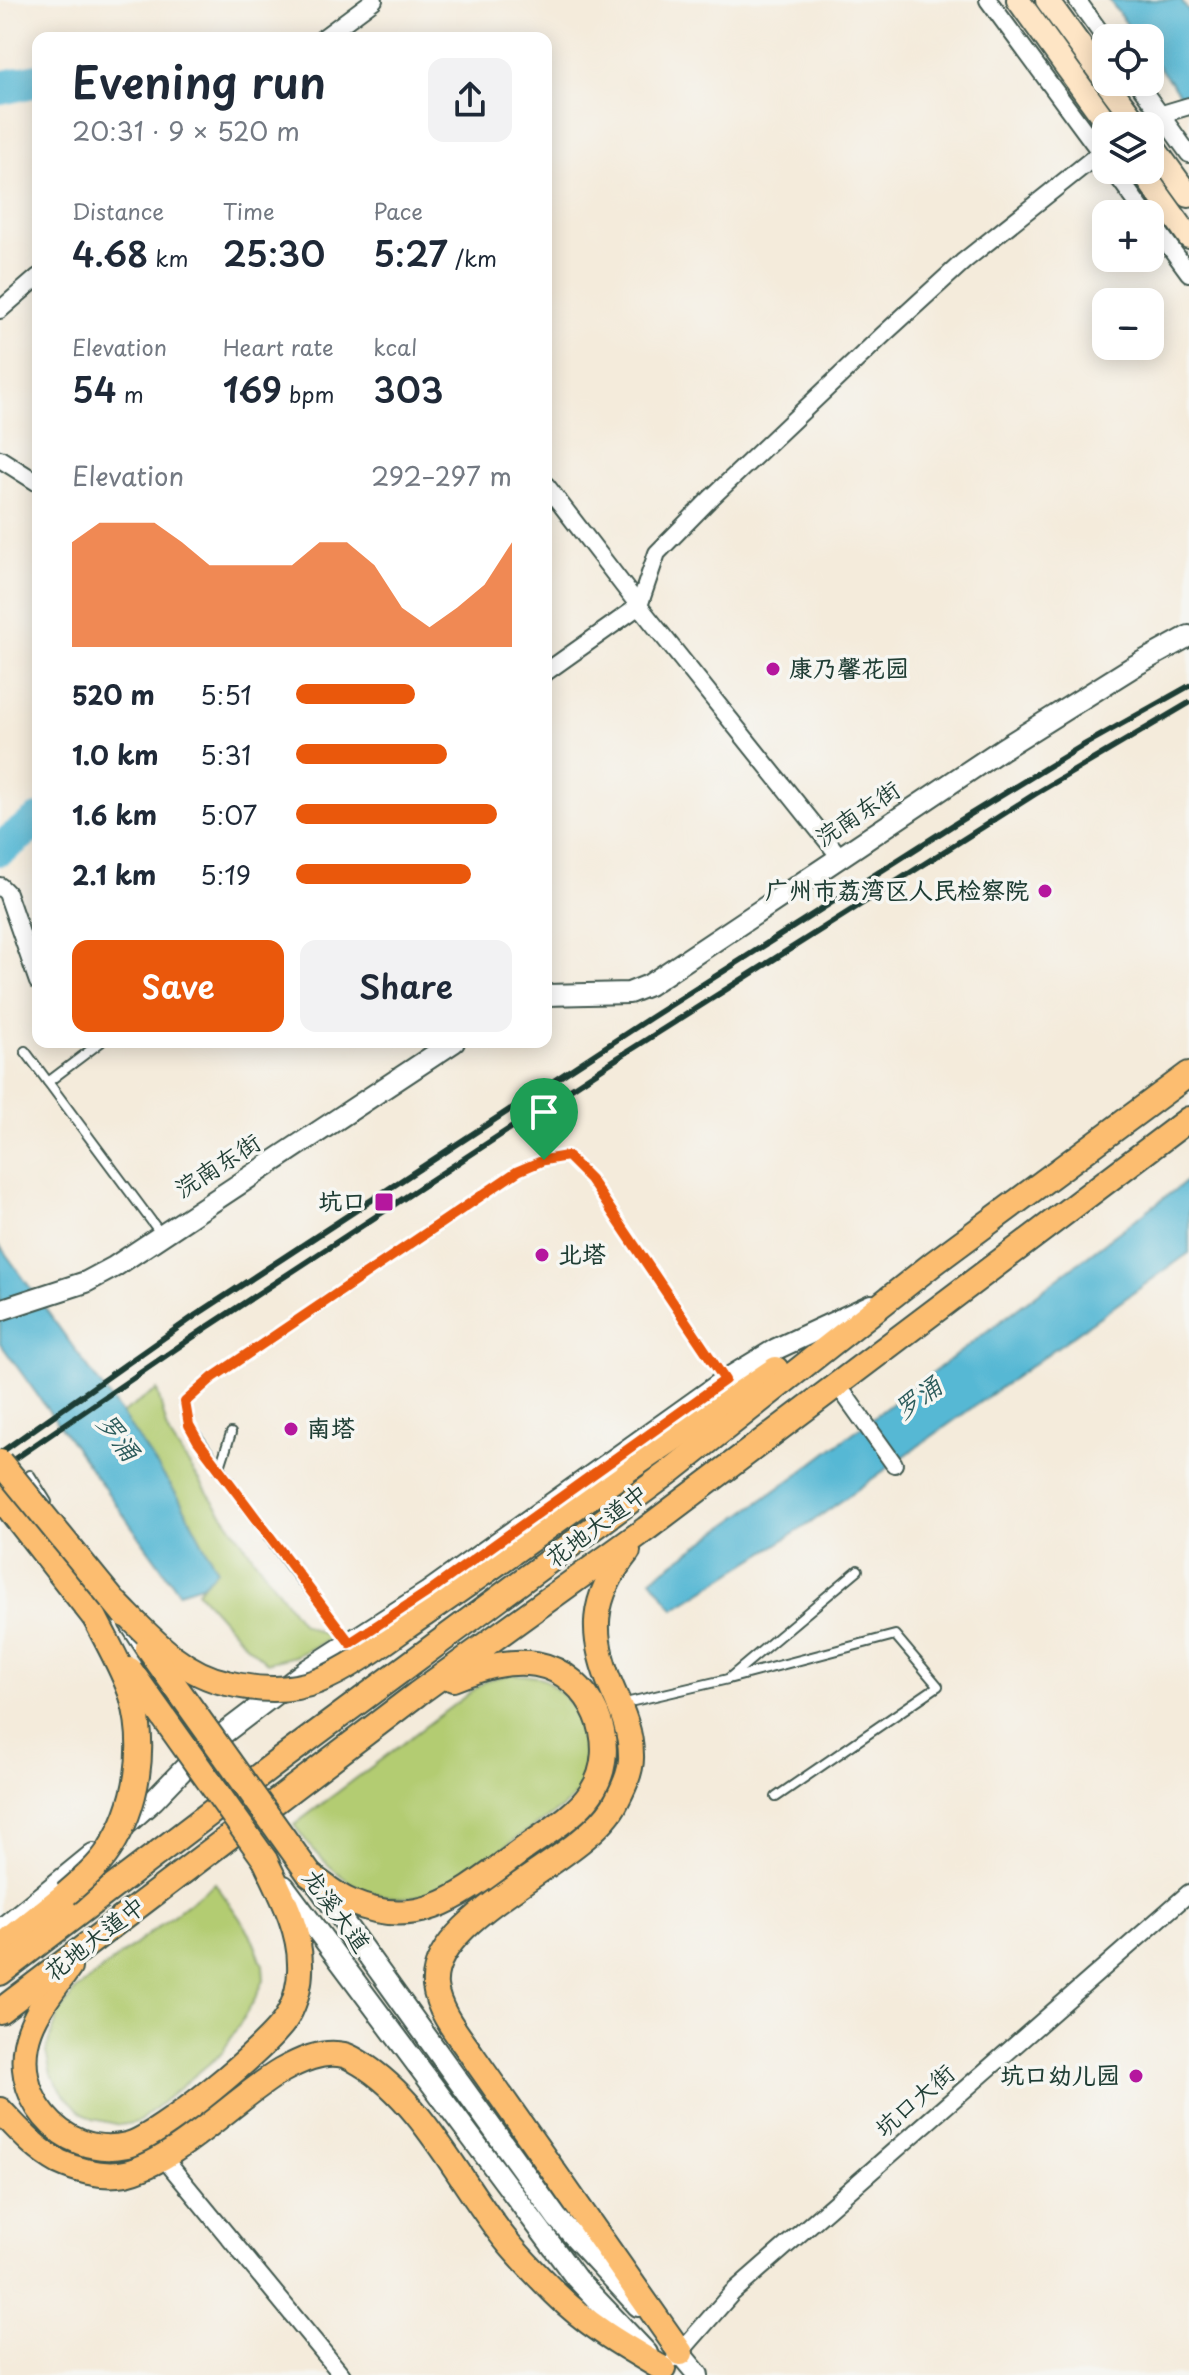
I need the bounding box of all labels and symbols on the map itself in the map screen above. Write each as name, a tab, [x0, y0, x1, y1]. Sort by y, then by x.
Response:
place label: 康乃馨花园	[789, 649, 909, 685]
marker: 康乃馨花园	[764, 660, 782, 678]
street label: 浣南东街	[807, 771, 907, 854]
place label: 广州市荔湾区人民检察院	[765, 871, 1029, 907]
marker: 广州市荔湾区人民检察院	[1036, 882, 1054, 900]
pin	[510, 1078, 578, 1160]
street label: 浣南东街	[167, 1123, 267, 1206]
place label: 坑口	[318, 1182, 366, 1218]
marker: 坑口	[373, 1191, 395, 1213]
place label: 北塔	[558, 1235, 606, 1271]
marker: 北塔	[533, 1246, 551, 1264]
water label: 罗涌	[885, 1365, 950, 1428]
water label: 罗涌	[88, 1404, 151, 1469]
place label: 南塔	[307, 1409, 355, 1445]
marker: 南塔	[282, 1420, 300, 1438]
street label: 花地大道中	[537, 1474, 655, 1575]
street label: 龙溪大道	[295, 1860, 380, 1959]
street label: 花地大道中	[35, 1886, 152, 1989]
street label: 坑口大街	[866, 2054, 962, 2145]
place label: 坑口幼儿园	[1000, 2056, 1120, 2092]
marker: 坑口幼儿园	[1127, 2067, 1145, 2085]

